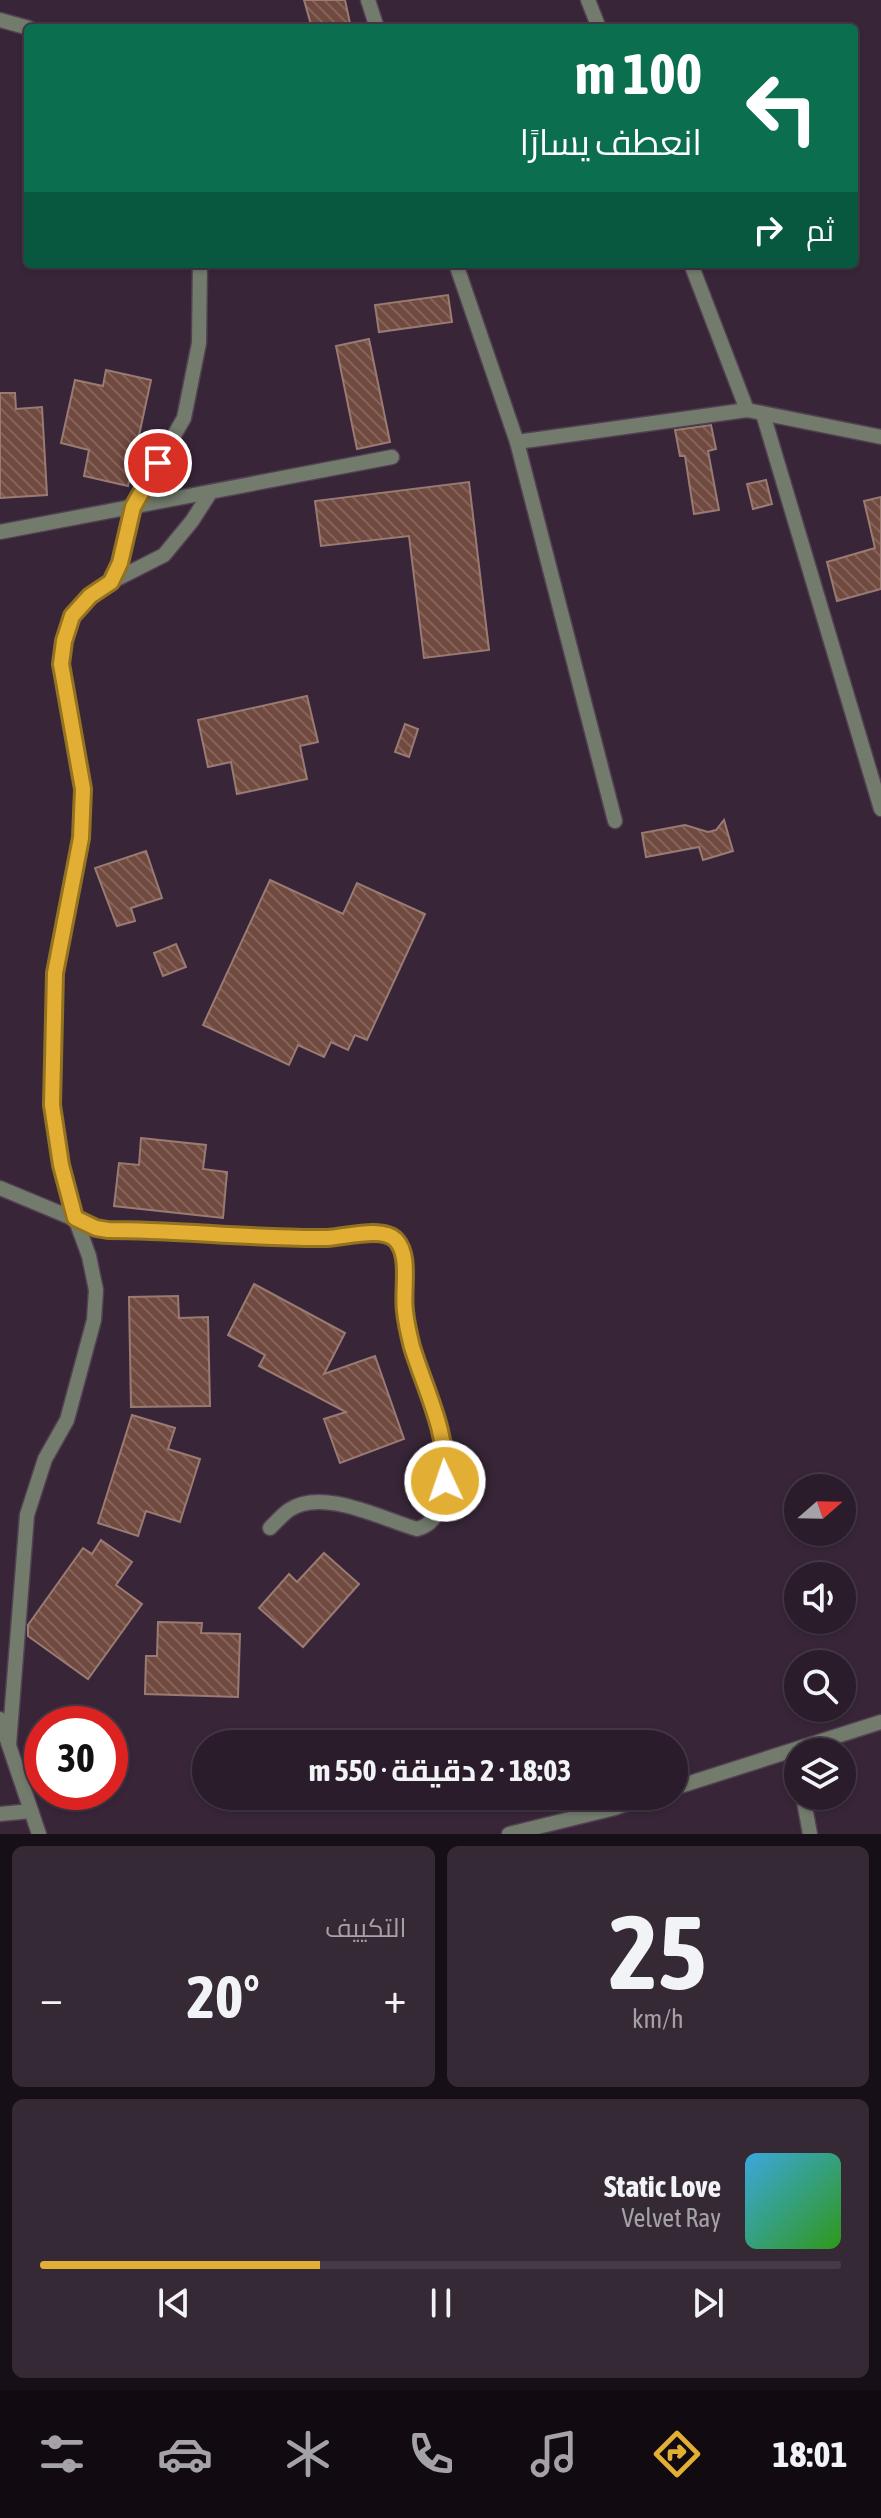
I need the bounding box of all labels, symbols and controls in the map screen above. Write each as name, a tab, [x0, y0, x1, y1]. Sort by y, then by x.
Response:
text: 100 m	[575, 42, 702, 106]
icon: left	[730, 56, 834, 160]
text: انعطف يسارًا	[520, 121, 702, 163]
icon: right	[746, 208, 790, 252]
text: ثم	[806, 213, 834, 247]
pin	[124, 429, 192, 497]
icon: arrive	[136, 441, 180, 485]
position arrow	[403, 1439, 487, 1523]
north arrow	[784, 1474, 856, 1546]
map controls	[784, 1474, 856, 1810]
button: sound	[784, 1562, 856, 1634]
button: search	[784, 1650, 856, 1722]
speed limit sign: 30	[24, 1706, 128, 1810]
button: layers	[784, 1738, 856, 1810]
text: 18:03 · 2 دقيقة · 550 m	[309, 1753, 571, 1787]
text: 25	[609, 1892, 707, 2011]
text: التكييف	[325, 1913, 407, 1943]
text: 20°	[187, 1962, 260, 2031]
text: −	[40, 1972, 63, 2022]
text: +	[384, 1972, 407, 2022]
text: km/h	[632, 2004, 684, 2034]
text: Static Love	[604, 2169, 721, 2203]
text: Velvet Ray	[621, 2203, 721, 2233]
icon: previous	[152, 2281, 196, 2325]
icon: pause	[419, 2281, 463, 2325]
icon: next	[686, 2281, 730, 2325]
icon: filters	[34, 2426, 90, 2482]
icon: car	[157, 2426, 213, 2482]
icon: climate	[280, 2426, 336, 2482]
icon: phone	[403, 2426, 459, 2482]
icon: music	[526, 2426, 582, 2482]
icon: directions	[649, 2426, 705, 2482]
text: 18:01	[773, 2433, 847, 2475]

